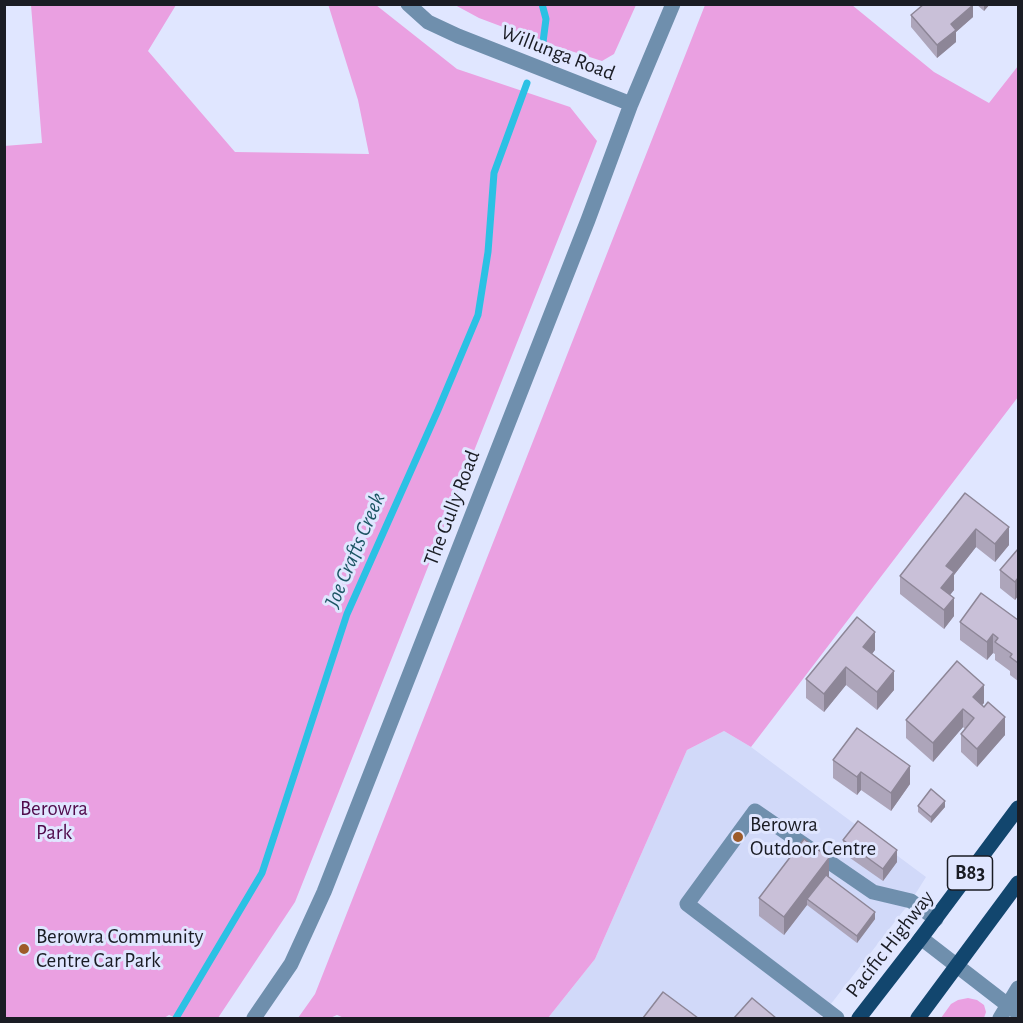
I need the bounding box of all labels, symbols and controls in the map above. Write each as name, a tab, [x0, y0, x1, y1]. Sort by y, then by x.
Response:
street label: Willunga Road	[497, 20, 619, 86]
street label: The Gully Road	[418, 447, 486, 569]
water label: Joe Crafts Creek	[319, 489, 391, 611]
park label: Berowra Park	[20, 796, 88, 846]
place label: Berowra Outdoor Centre	[750, 812, 876, 862]
marker: Berowra Outdoor Centre	[731, 830, 745, 844]
road number: B83	[948, 856, 992, 890]
street label: Pacific Highway	[840, 885, 940, 1003]
place label: Berowra Community Centre Car Park	[36, 924, 203, 974]
marker: Berowra Community Centre Car Park	[17, 942, 31, 956]

